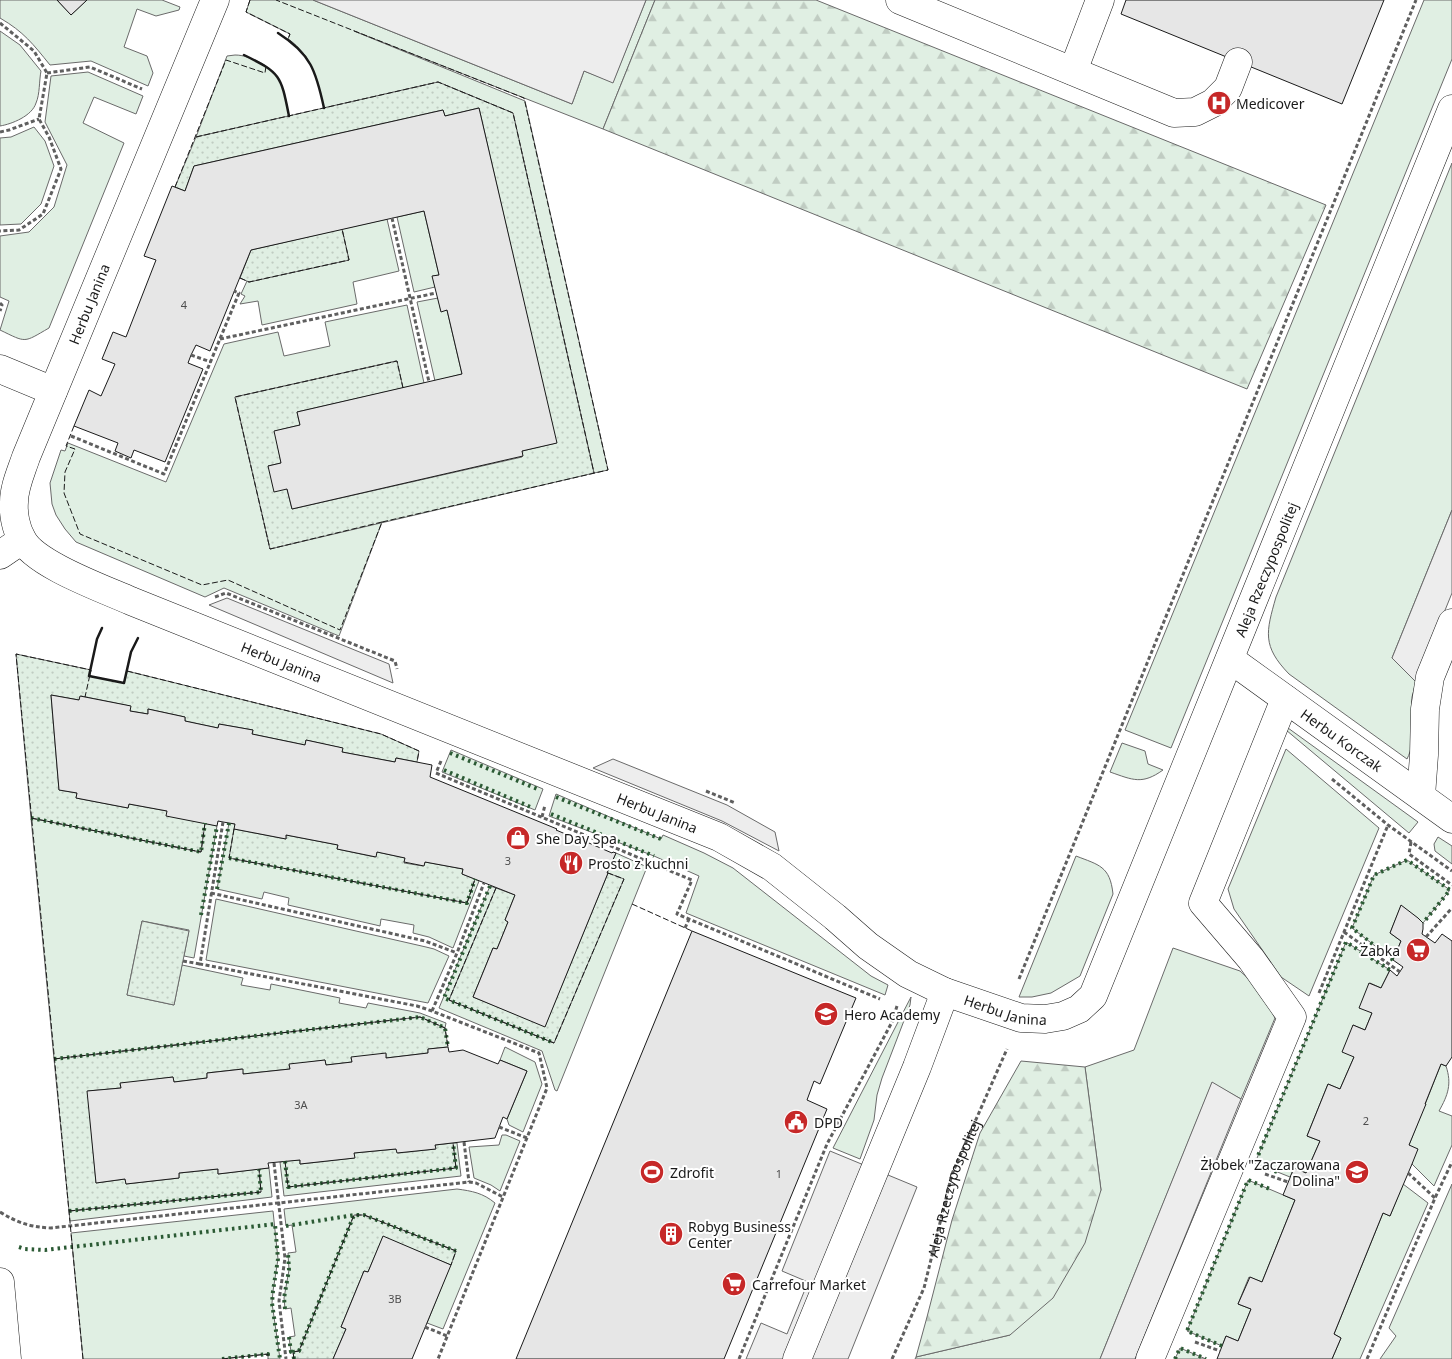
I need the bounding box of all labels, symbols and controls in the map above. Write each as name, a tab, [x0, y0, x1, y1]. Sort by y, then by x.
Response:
hospital icon: Medicover	[1206, 90, 1232, 116]
place label: Medicover	[1236, 94, 1305, 113]
street label: Herbu Janina	[64, 261, 114, 347]
house number: 4	[181, 297, 188, 312]
street label: Aleja Rzeczypospolitej	[1230, 499, 1302, 640]
street label: Herbu Janina	[238, 637, 325, 686]
street label: Herbu Korczak	[1297, 704, 1387, 776]
street label: Herbu Janina	[614, 788, 701, 837]
shop icon: She Day Spa	[505, 825, 531, 851]
place label: She Day Spa	[536, 829, 617, 848]
restaurant icon: Prosto z kuchni	[558, 850, 584, 876]
house number: 3	[505, 853, 511, 868]
place label: Prosto z kuchni	[588, 854, 688, 873]
supermarket icon: Żabka	[1405, 937, 1431, 963]
place label: Żabka	[1360, 941, 1400, 960]
street label: Herbu Janina	[962, 990, 1047, 1029]
school or university icon: Hero Academy	[813, 1001, 839, 1027]
place label: Hero Academy	[844, 1005, 941, 1024]
house number: 3A	[294, 1097, 309, 1112]
public building icon: DPD	[783, 1109, 809, 1135]
place label: DPD	[814, 1113, 843, 1132]
house number: 2	[1363, 1113, 1369, 1128]
street label: Aleja Rzeczypospolitej	[922, 1116, 984, 1259]
place label: Żłobek "Zaczarowana Dolina"	[1201, 1155, 1340, 1190]
sports icon: Zdrofit	[639, 1159, 665, 1185]
school or university icon: Żłobek "Zaczarowana Dolina"	[1344, 1159, 1370, 1185]
place label: Zdrofit	[670, 1163, 714, 1182]
house number: 1	[776, 1166, 782, 1181]
place label: Robyg Business Center	[688, 1217, 791, 1252]
building icon: Robyg Business Center	[658, 1221, 684, 1247]
supermarket icon: Carrefour Market	[721, 1271, 747, 1297]
place label: Carrefour Market	[752, 1275, 866, 1294]
house number: 3B	[388, 1291, 402, 1306]

